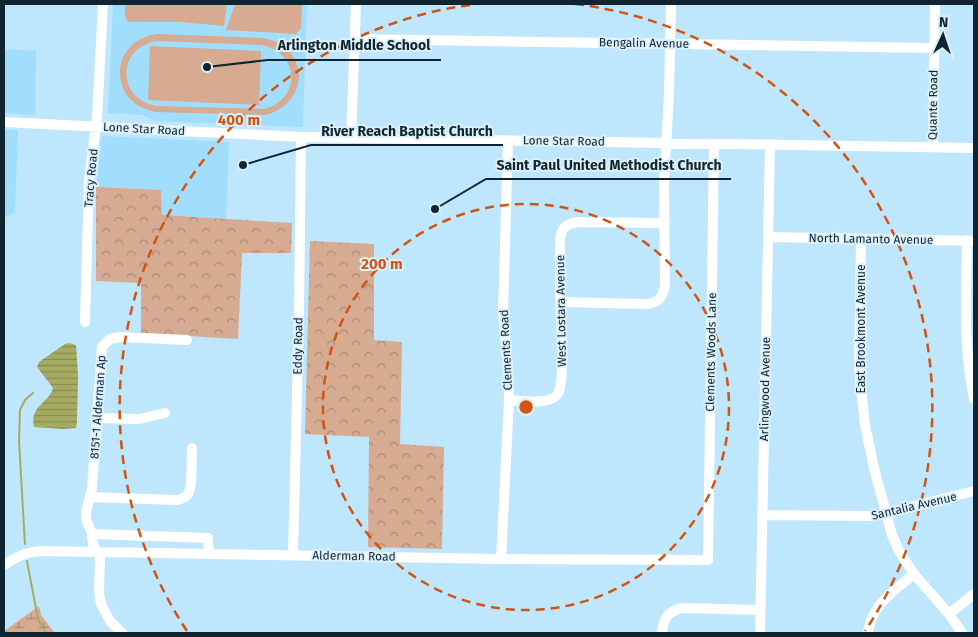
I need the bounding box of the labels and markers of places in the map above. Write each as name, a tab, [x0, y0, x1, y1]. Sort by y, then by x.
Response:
callout: Arlington Middle School	[268, 31, 441, 60]
callout: River Reach Baptist Church	[311, 116, 503, 145]
callout: Saint Paul United Methodist Church	[486, 150, 731, 179]
centre of rings	[517, 398, 535, 416]

